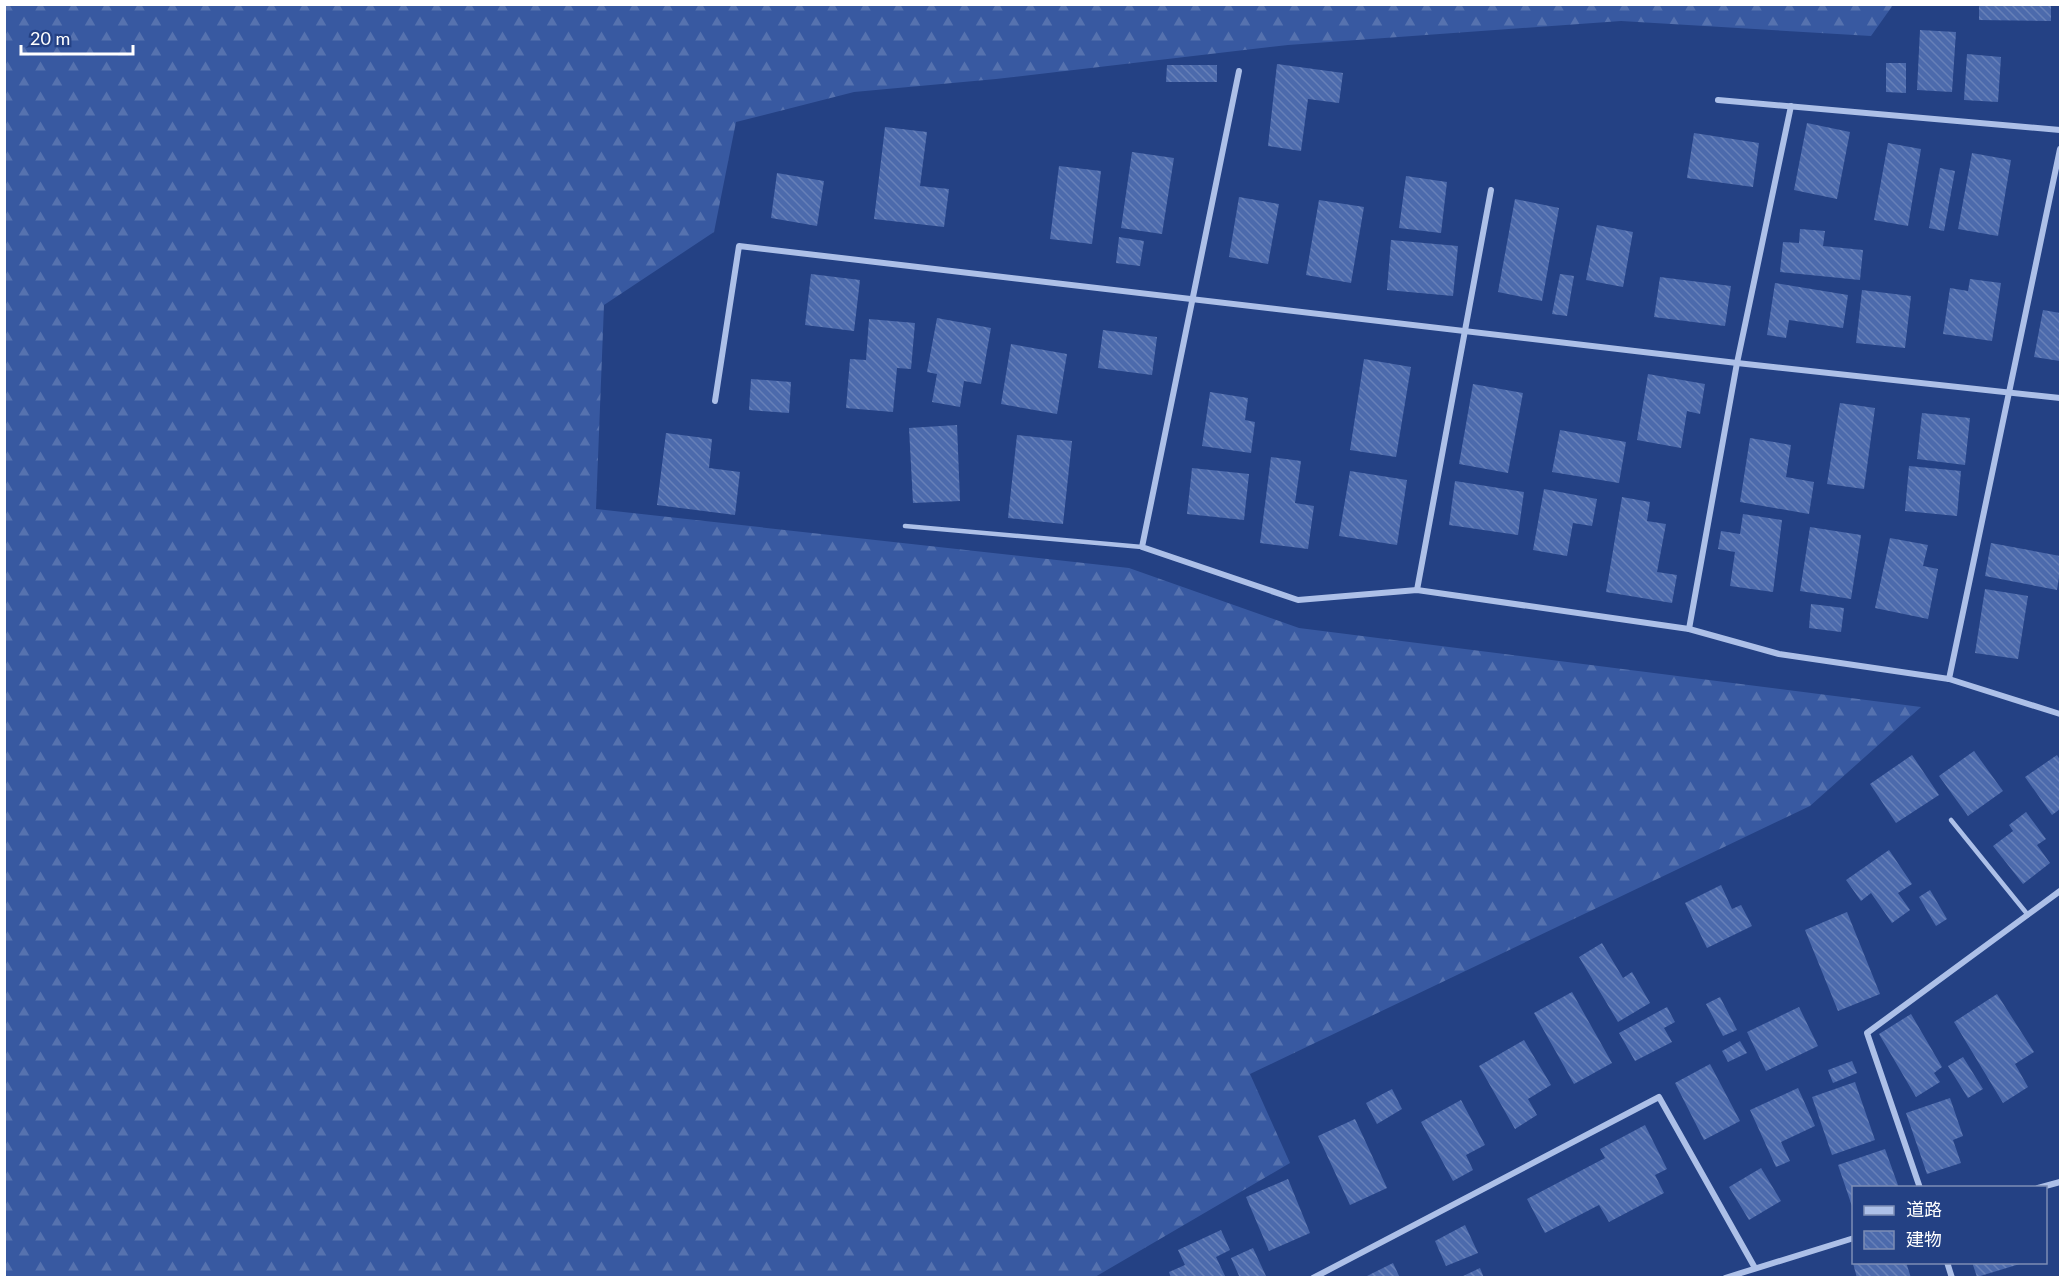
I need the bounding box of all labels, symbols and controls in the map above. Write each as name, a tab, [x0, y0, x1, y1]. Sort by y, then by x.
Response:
scale bar	[21, 18, 134, 56]
text: 20 m	[30, 27, 70, 49]
legend	[1852, 1186, 2047, 1264]
text: 道路	[1906, 1198, 1942, 1220]
text: 建物	[1906, 1228, 1942, 1250]

